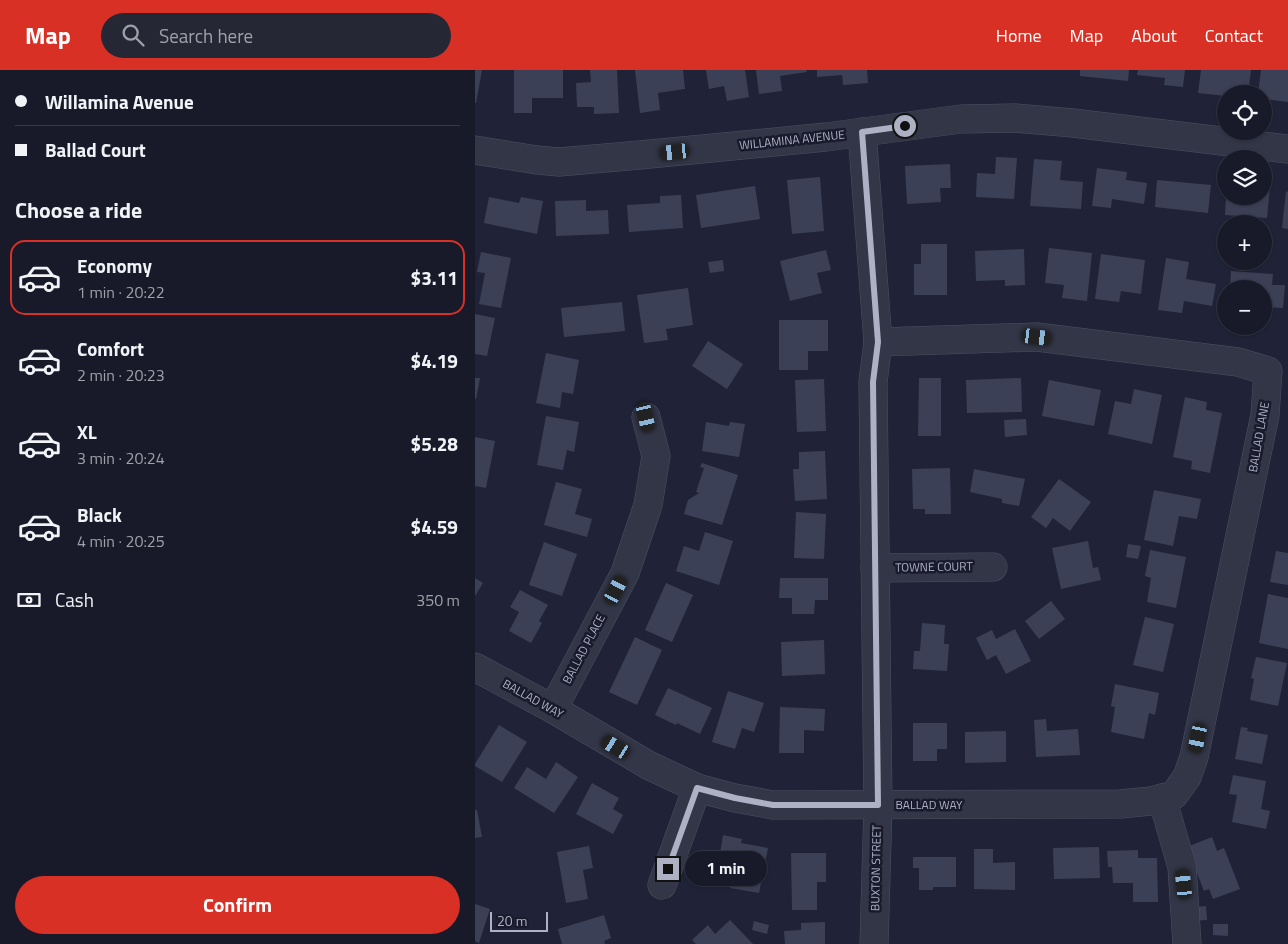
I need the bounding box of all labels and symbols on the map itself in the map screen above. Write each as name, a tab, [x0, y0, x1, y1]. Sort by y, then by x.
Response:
route start	[894, 115, 916, 137]
street label: WILLAMINA AVENUE	[738, 124, 846, 154]
car	[659, 143, 690, 161]
car	[1021, 328, 1052, 346]
street label: BALLAD LANE	[1243, 400, 1274, 474]
car	[635, 401, 656, 433]
street label: TOWNE COURT	[895, 556, 974, 577]
car	[602, 573, 629, 607]
street label: BALLAD PLACE	[557, 610, 610, 687]
street label: BALLAD WAY	[499, 674, 568, 723]
car	[1187, 722, 1208, 754]
car	[599, 733, 632, 761]
street label: BALLAD WAY	[896, 795, 963, 814]
street label: BUXTON STREET	[865, 824, 886, 911]
callout: 1 min	[685, 852, 768, 886]
route end	[657, 858, 679, 880]
car	[1174, 868, 1193, 900]
scale bar	[490, 909, 547, 932]

